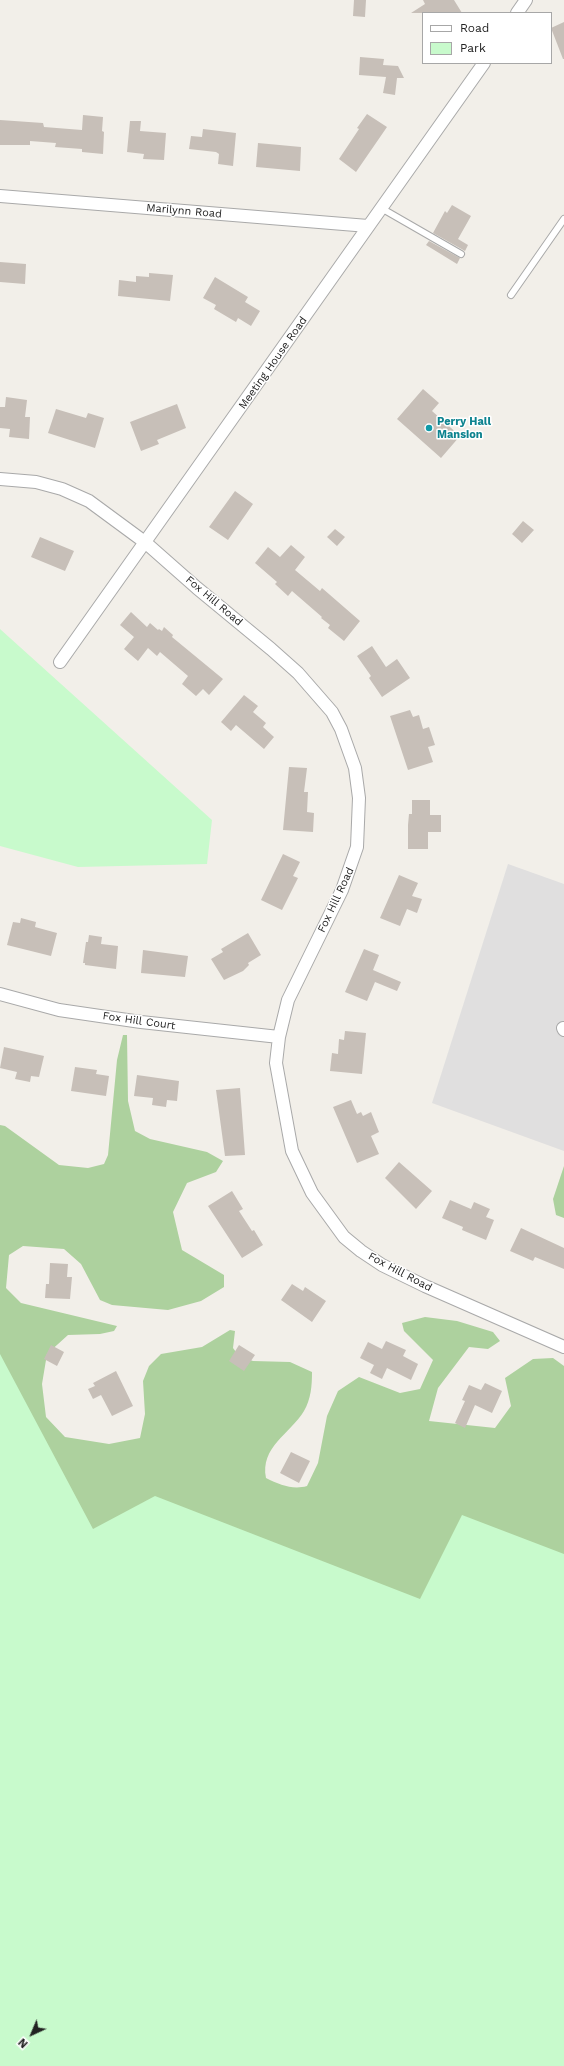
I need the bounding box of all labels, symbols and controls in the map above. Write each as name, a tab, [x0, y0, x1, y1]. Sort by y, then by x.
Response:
legend	[422, 12, 552, 64]
text: Road	[460, 21, 489, 35]
text: Park	[460, 41, 486, 55]
street label: Marilynn Road	[146, 201, 222, 221]
street label: Meeting House Road	[236, 314, 310, 412]
place label: Perry Hall Mansion	[437, 415, 491, 441]
marker: Perry Hall Mansion	[424, 423, 434, 433]
street label: Fox Hill Road	[183, 573, 245, 629]
street label: Fox Hill Road	[315, 865, 357, 935]
street label: Fox Hill Court	[102, 1009, 176, 1033]
street label: Fox Hill Road	[366, 1250, 434, 1294]
north arrow	[12, 2014, 52, 2054]
text: N	[16, 2035, 31, 2051]

